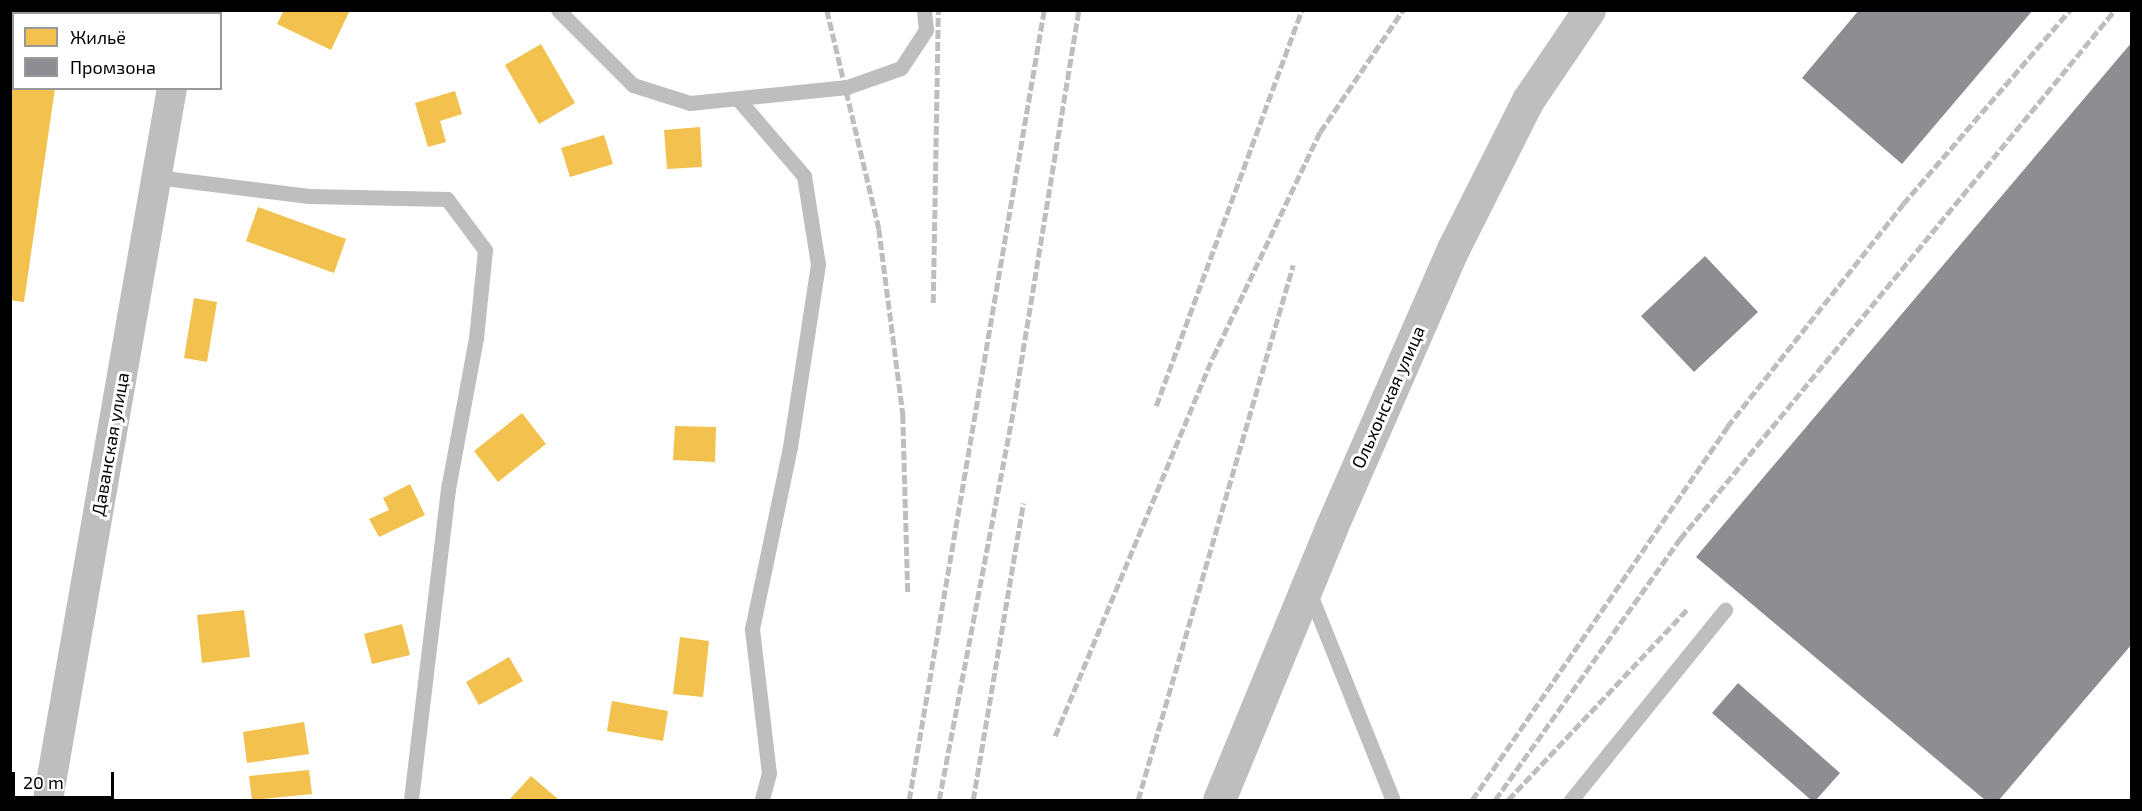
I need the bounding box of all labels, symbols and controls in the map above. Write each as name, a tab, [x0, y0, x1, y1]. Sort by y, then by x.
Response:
legend	[12, 12, 222, 90]
text: Жильё	[70, 26, 126, 48]
text: Промзона	[70, 56, 156, 78]
street label: Ольхонская улица	[1347, 322, 1429, 472]
street label: Даванская улица	[87, 371, 133, 517]
scale bar	[15, 760, 117, 798]
text: 20 m	[23, 771, 64, 793]

